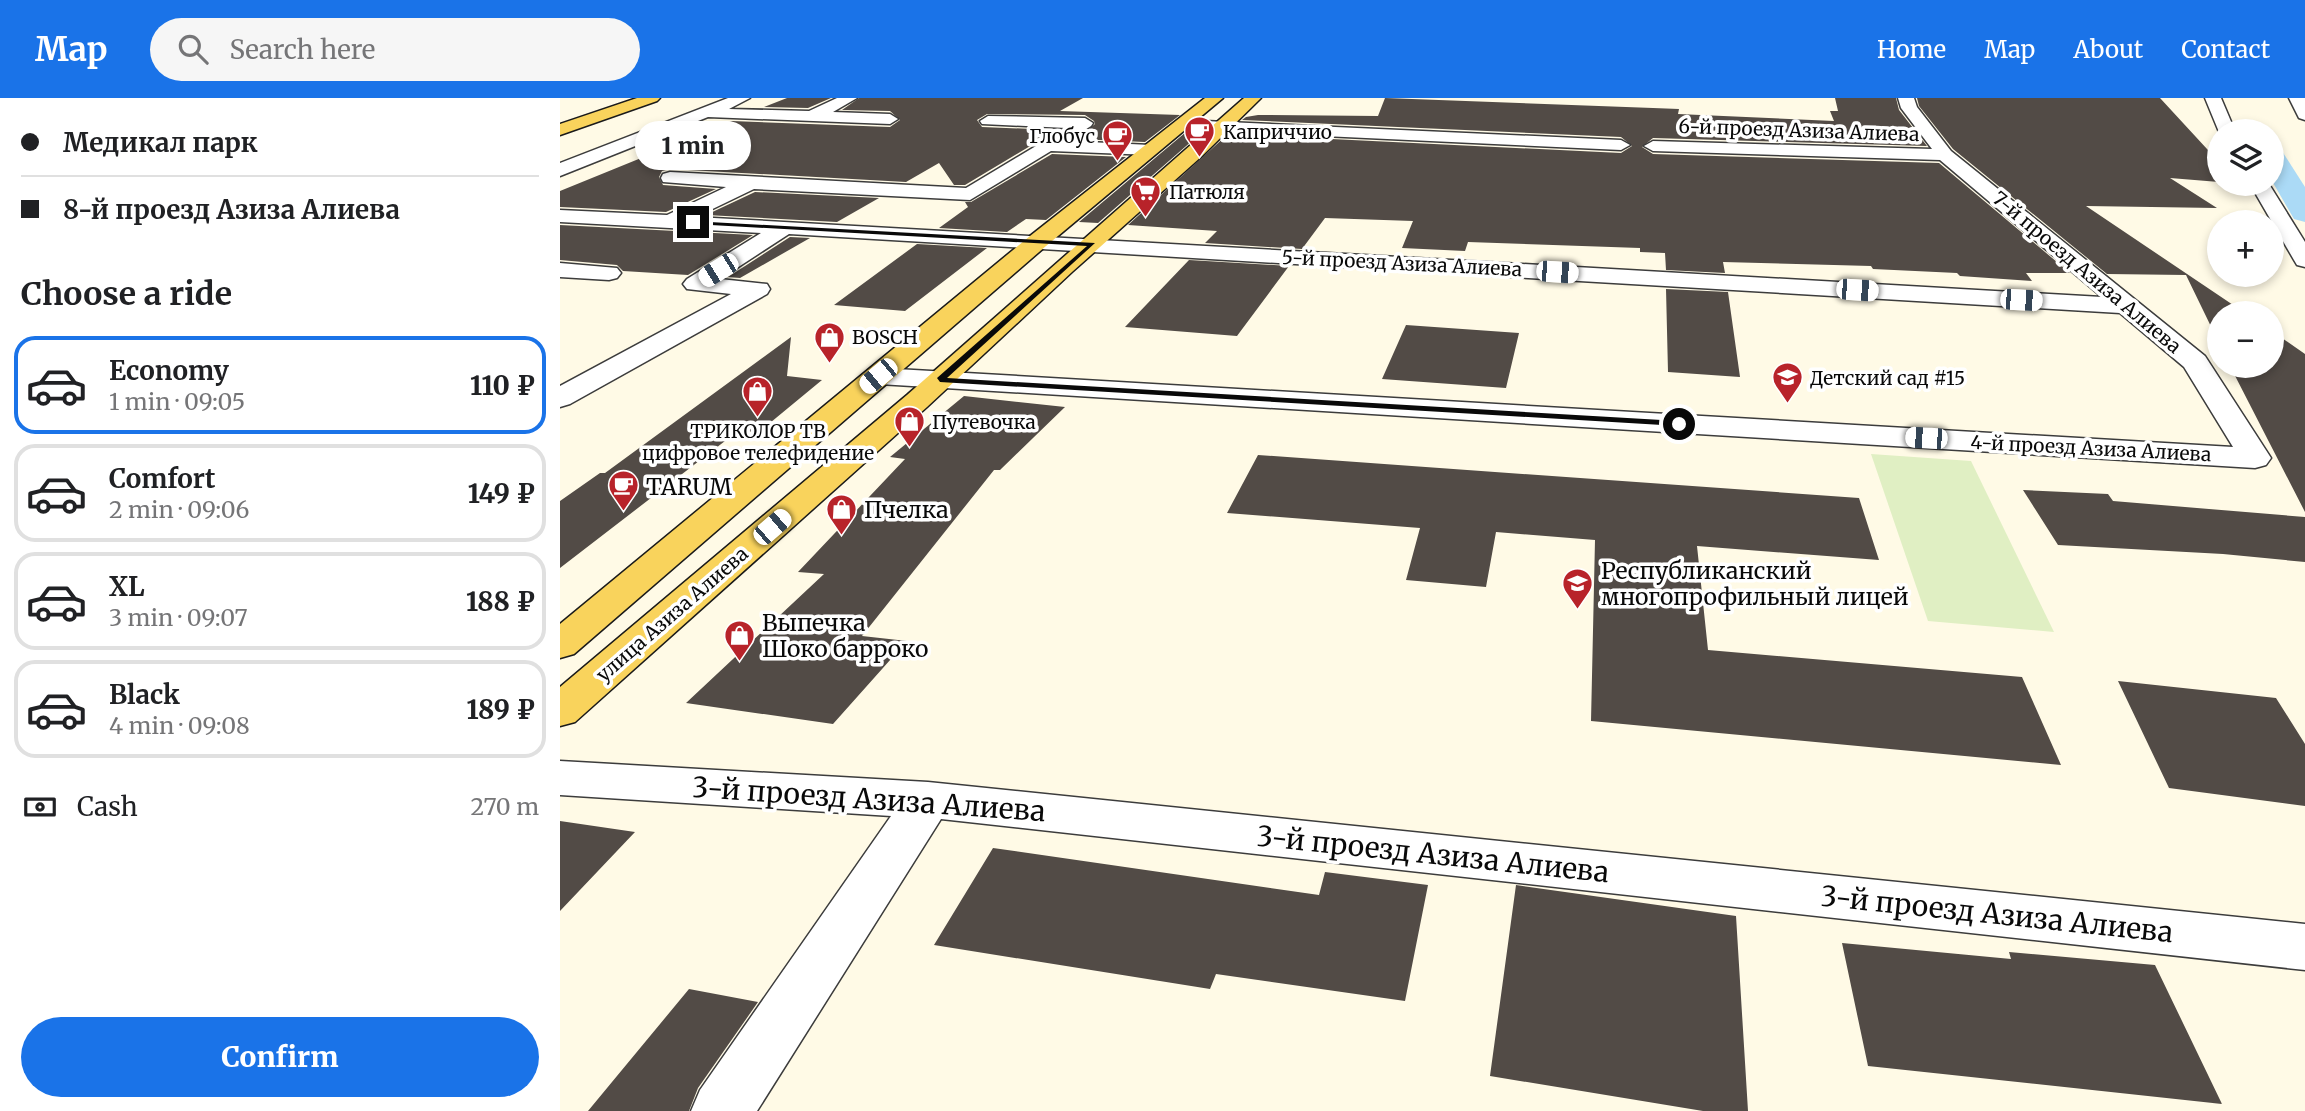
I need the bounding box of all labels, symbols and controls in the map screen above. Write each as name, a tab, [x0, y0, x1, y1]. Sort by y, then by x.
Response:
search box	[150, 18, 640, 81]
text: Map	[35, 29, 108, 70]
icon: search	[174, 30, 212, 68]
text: Search here	[230, 33, 375, 66]
text: Home	[1877, 34, 1946, 65]
text: Map	[1984, 34, 2035, 65]
text: About	[2073, 34, 2143, 65]
text: Contact	[2181, 34, 2270, 65]
street label: 6-й проезд Азиза Алиева	[1678, 114, 1920, 146]
cafe icon: Каприччио	[1183, 115, 1217, 159]
cafe icon: Глобус	[1101, 119, 1135, 163]
map controls	[2207, 119, 2284, 378]
button: layers	[2207, 119, 2284, 196]
place label: Каприччио	[1223, 120, 1332, 144]
callout: 1 min	[635, 121, 751, 170]
place label: Глобус	[1029, 124, 1095, 148]
text: Медикал парк	[63, 126, 258, 159]
text: 1 min	[661, 131, 725, 160]
supermarket icon: Патюля	[1129, 175, 1163, 219]
place label: Патюля	[1169, 180, 1245, 204]
street label: 7-й проезд Азиза Алиева	[1988, 186, 2186, 358]
text: 8-й проезд Азиза Алиева	[63, 193, 400, 226]
route end	[677, 206, 709, 238]
button: +	[2207, 210, 2284, 287]
street label: 5-й проезд Азиза Алиева	[1281, 245, 1523, 281]
car	[695, 250, 742, 290]
car	[1536, 260, 1579, 284]
text: Choose a ride	[21, 274, 232, 314]
car	[1836, 278, 1879, 302]
car	[2000, 288, 2043, 312]
button: −	[2207, 301, 2284, 378]
shop icon: BOSCH	[812, 320, 846, 364]
place label: BOSCH	[852, 325, 918, 349]
icon: car	[25, 354, 88, 417]
text: Economy	[109, 354, 229, 387]
car	[856, 354, 901, 398]
school or university icon: Детский сад #15	[1770, 361, 1804, 405]
place label: Детский сад #15	[1810, 366, 1965, 390]
text: 110 ₽	[470, 369, 535, 402]
shop icon: ТРИКОЛОР ТВ цифровое телефидение	[741, 375, 775, 419]
text: 1 min · 09:05	[109, 387, 245, 416]
shop icon: Путевочка	[892, 405, 926, 449]
route start	[1663, 408, 1695, 440]
place label: Путевочка	[932, 410, 1036, 434]
place label: ТРИКОЛОР ТВ цифровое телефидение	[642, 419, 874, 465]
car	[1905, 426, 1948, 450]
street label: 4-й проезд Азиза Алиева	[1970, 430, 2212, 466]
icon: car	[25, 462, 88, 525]
text: Comfort	[109, 462, 215, 495]
cafe icon: TARUM	[606, 469, 640, 513]
place label: TARUM	[646, 472, 732, 501]
text: 149 ₽	[468, 477, 535, 510]
shop icon: Пчелка	[824, 492, 858, 536]
text: 2 min · 09:06	[109, 495, 249, 524]
place label: Пчелка	[864, 495, 949, 524]
car	[750, 505, 795, 549]
street label: улица Азиза Алиева	[591, 542, 753, 686]
place label: Республиканский многопрофильный лицей	[1601, 556, 1909, 611]
school or university icon: Республиканский многопрофильный лицей	[1561, 566, 1595, 610]
icon: car	[25, 570, 88, 633]
text: XL	[109, 570, 145, 603]
text: 188 ₽	[466, 585, 535, 618]
text: 3 min · 09:07	[109, 603, 248, 632]
place label: Выпечка Шоко барроко	[762, 608, 929, 663]
shop icon: Выпечка Шоко барроко	[722, 618, 756, 662]
icon: car	[25, 678, 88, 741]
text: Black	[109, 678, 180, 711]
text: 189 ₽	[467, 693, 535, 726]
text: 4 min · 09:08	[109, 711, 250, 740]
street label: 3-й проезд Азиза Алиева	[691, 769, 1047, 829]
icon: cash	[21, 788, 59, 826]
text: Cash	[77, 790, 138, 823]
text: 270 m	[471, 792, 539, 821]
street label: 3-й проезд Азиза Алиева	[1255, 818, 1611, 890]
street label: 3-й проезд Азиза Алиева	[1819, 878, 2175, 950]
button: Confirm	[21, 1017, 539, 1097]

